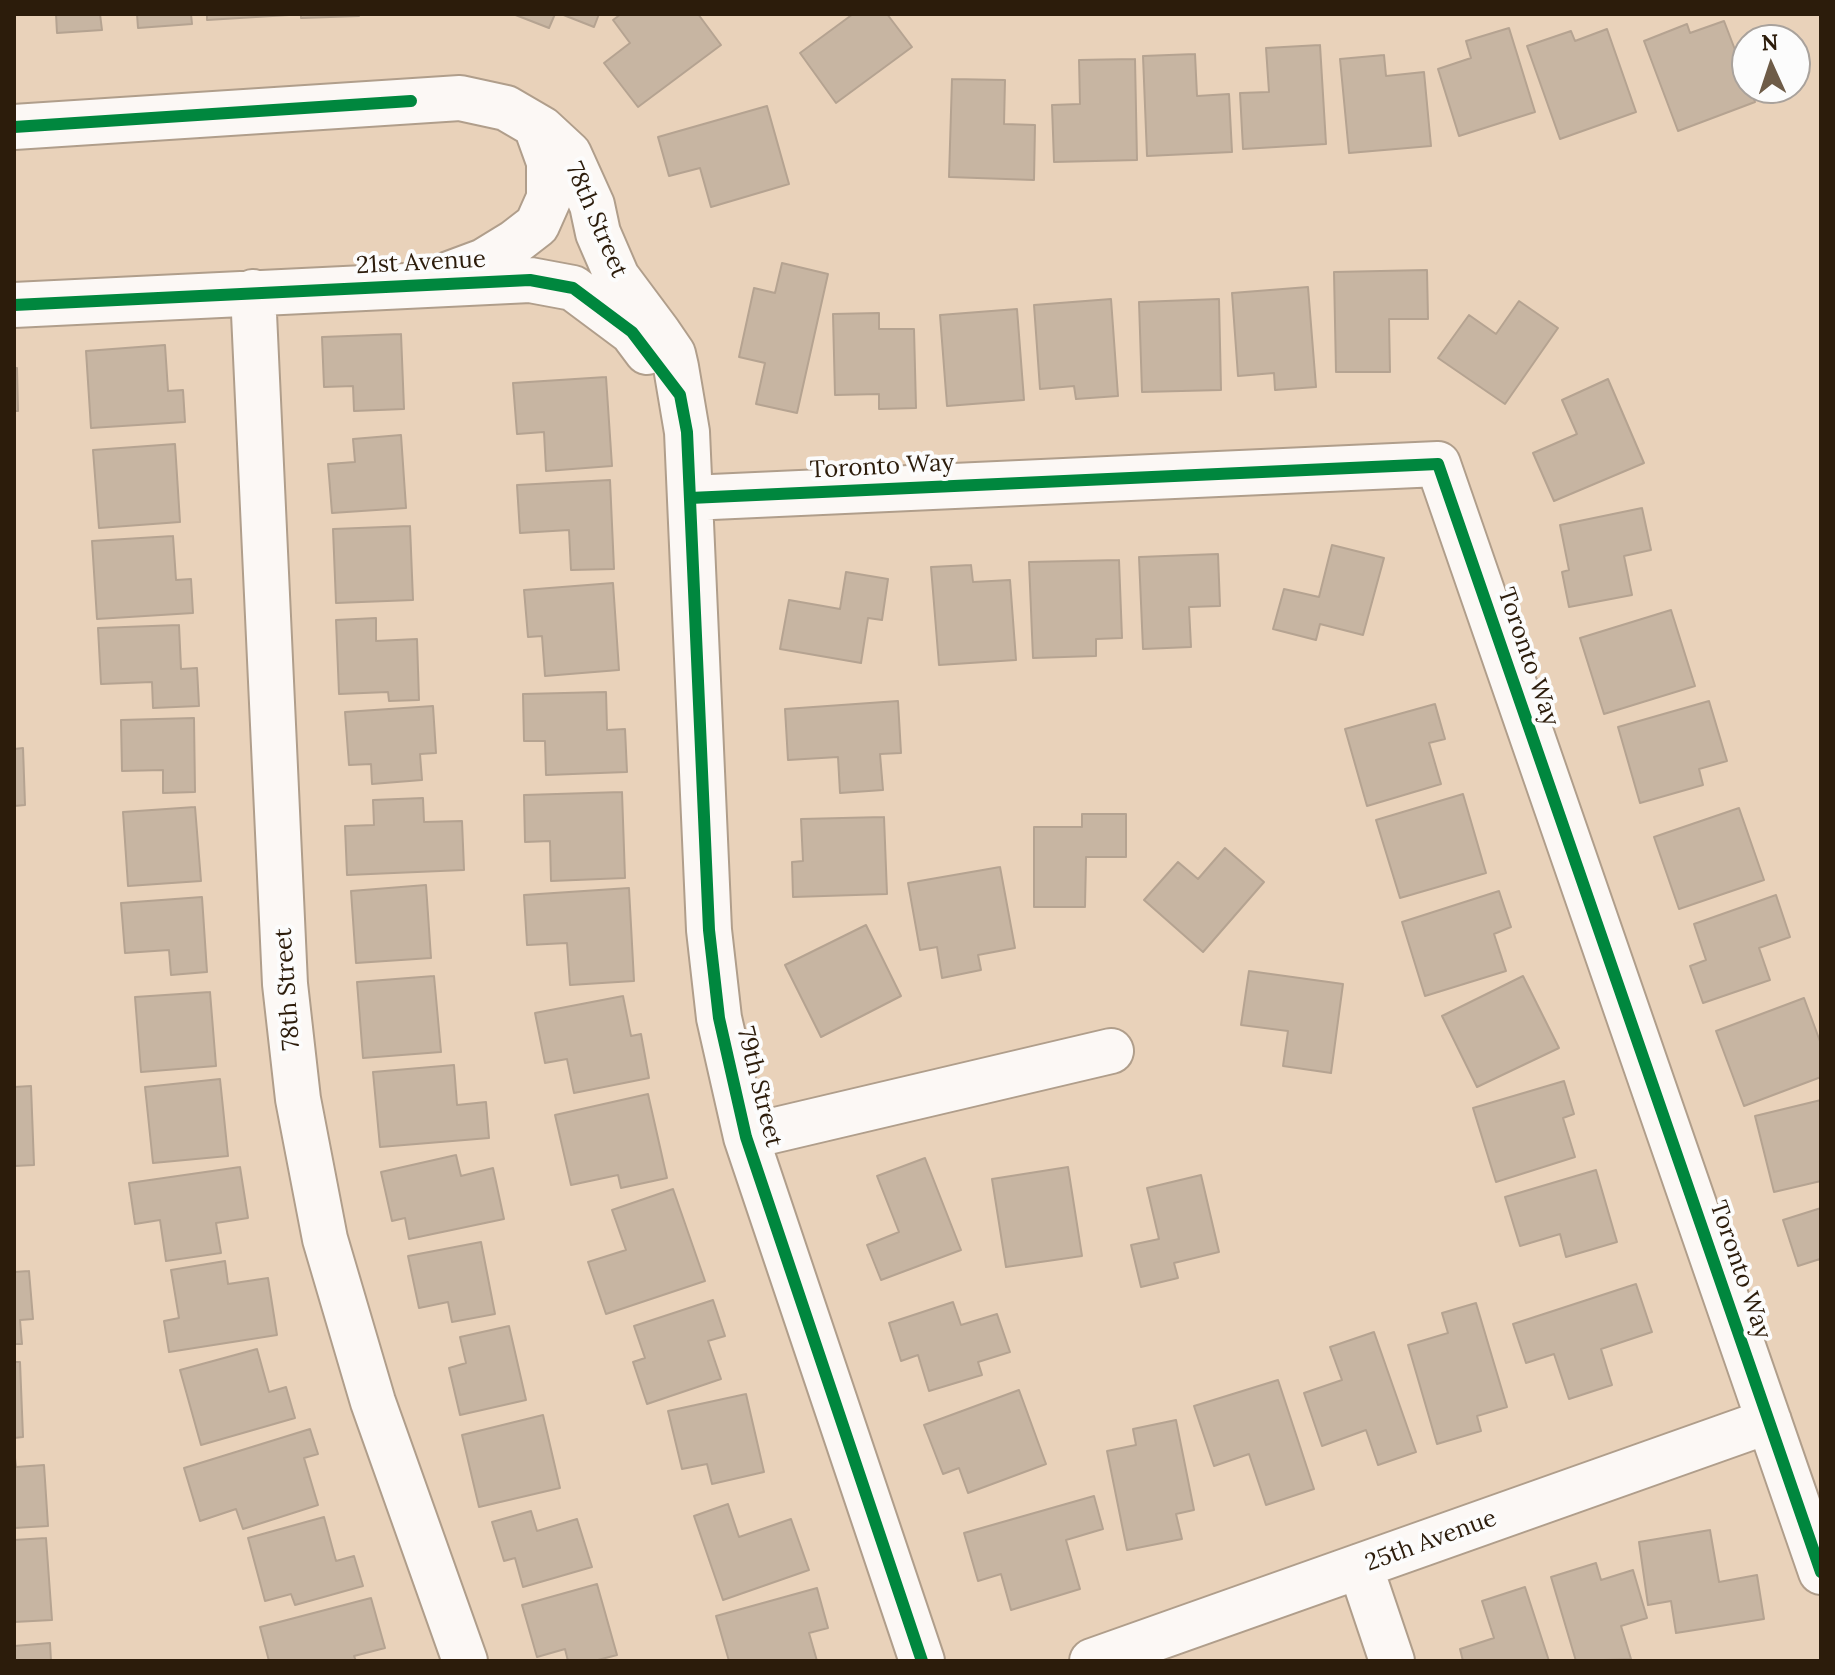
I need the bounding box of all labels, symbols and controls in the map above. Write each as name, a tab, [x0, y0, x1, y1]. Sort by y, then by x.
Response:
north arrow	[1731, 24, 1811, 104]
text: N	[1761, 28, 1779, 56]
street label: 78th Street	[559, 158, 633, 282]
street label: 21st Avenue	[355, 245, 487, 281]
street label: Toronto Way	[809, 449, 955, 485]
street label: Toronto Way	[1491, 584, 1565, 730]
street label: 78th Street	[269, 927, 307, 1051]
street label: 79th Street	[730, 1024, 788, 1150]
street label: Toronto Way	[1703, 1197, 1777, 1343]
street label: 25th Avenue	[1362, 1504, 1500, 1578]

